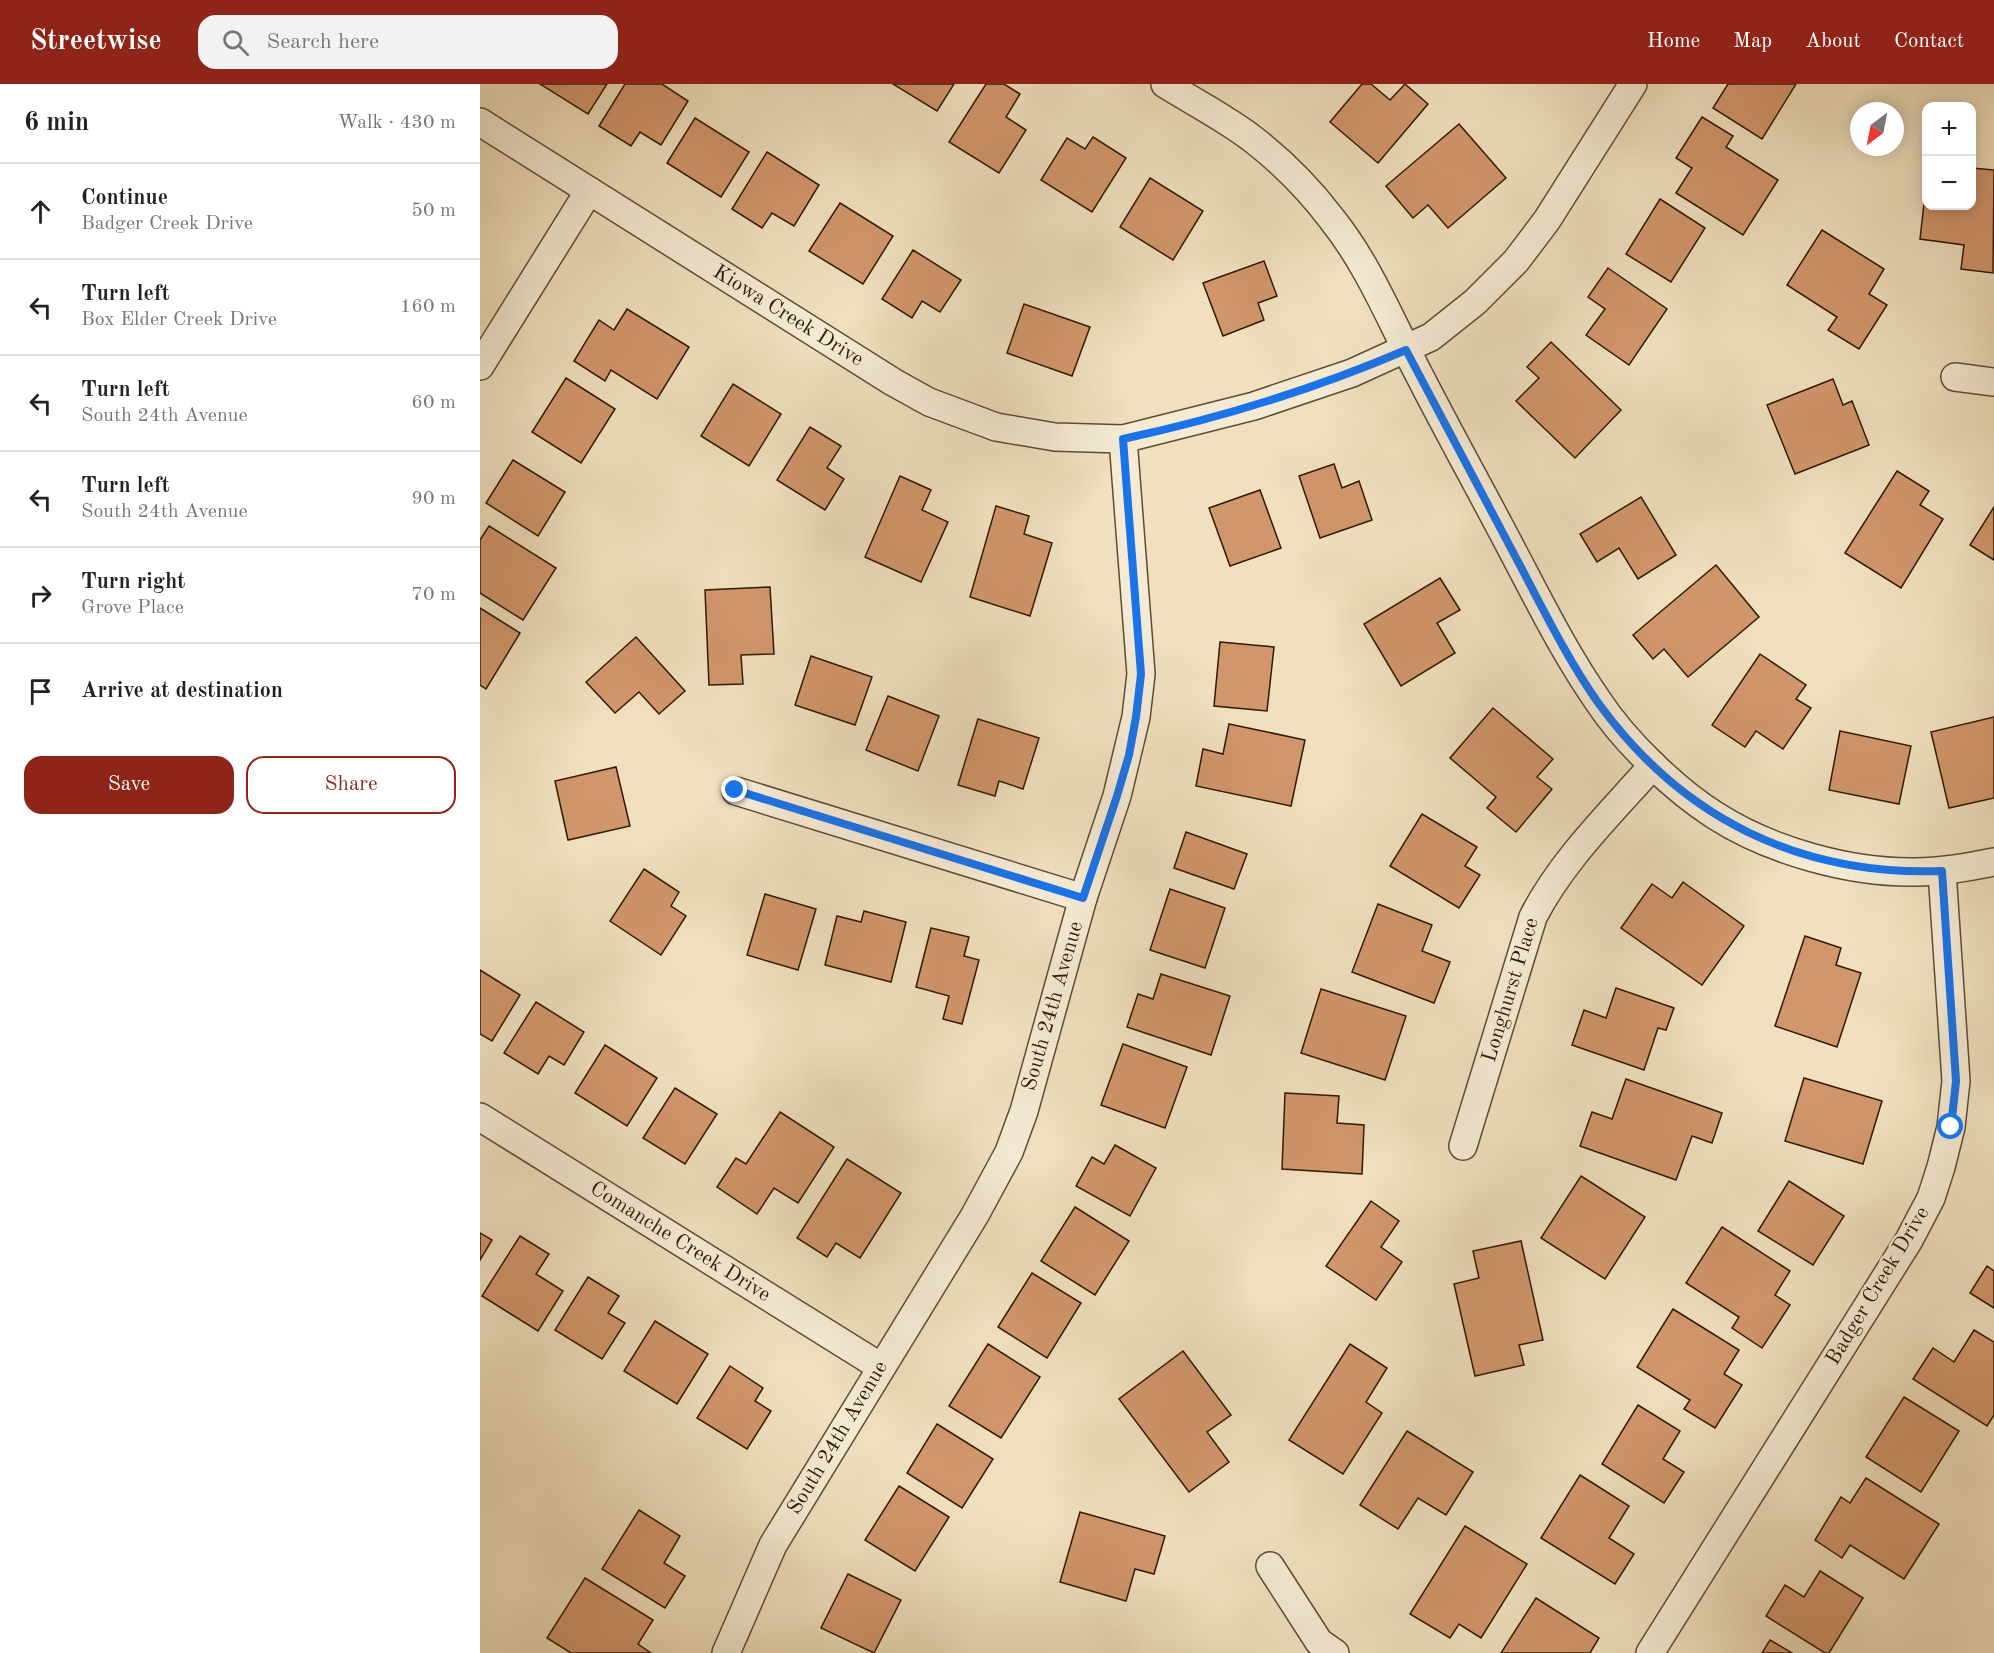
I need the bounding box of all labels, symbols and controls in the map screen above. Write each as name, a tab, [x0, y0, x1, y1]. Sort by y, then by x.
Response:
search box	[198, 15, 618, 69]
icon: search	[219, 26, 252, 59]
text: Streetwise	[30, 28, 162, 56]
text: Search here	[267, 31, 379, 53]
text: Home	[1647, 31, 1700, 52]
text: Map	[1733, 31, 1772, 52]
text: About	[1805, 31, 1861, 52]
text: Contact	[1894, 31, 1964, 52]
north arrow	[1850, 102, 1904, 156]
map controls	[1922, 102, 1976, 210]
button: +	[1922, 102, 1976, 156]
text: 6 min	[24, 110, 89, 136]
text: Walk · 430 m	[337, 113, 456, 133]
button: −	[1922, 156, 1976, 210]
text: Continue	[81, 187, 168, 209]
icon: ahead	[24, 195, 57, 228]
text: 50 m	[411, 201, 456, 221]
text: Badger Creek Drive	[81, 214, 253, 234]
street label: Kiowa Creek Drive	[709, 261, 867, 371]
text: Turn left	[81, 283, 170, 305]
icon: left	[24, 291, 57, 324]
text: 160 m	[400, 297, 456, 317]
text: Box Elder Creek Drive	[81, 310, 277, 330]
text: Turn left	[81, 379, 170, 401]
icon: left	[24, 387, 57, 420]
text: 60 m	[411, 393, 456, 413]
text: South 24th Avenue	[81, 406, 248, 426]
text: Turn left	[81, 475, 170, 497]
icon: left	[24, 483, 57, 516]
text: 90 m	[411, 489, 456, 509]
text: South 24th Avenue	[81, 502, 248, 522]
text: Turn right	[81, 571, 185, 593]
icon: right	[24, 579, 57, 612]
text: 70 m	[411, 585, 456, 605]
text: Grove Place	[81, 598, 184, 618]
icon: arrive	[24, 675, 57, 708]
text: Arrive at destination	[81, 680, 283, 702]
button: Save	[24, 756, 234, 814]
button: Share	[246, 756, 456, 814]
route end	[721, 776, 747, 802]
street label: Longhurst Place	[1479, 915, 1543, 1065]
street label: South 24th Avenue	[1019, 919, 1087, 1093]
route start	[1937, 1113, 1963, 1139]
street label: Comanche Creek Drive	[586, 1178, 774, 1306]
street label: Badger Creek Drive	[1823, 1203, 1933, 1369]
street label: South 24th Avenue	[784, 1358, 892, 1518]

